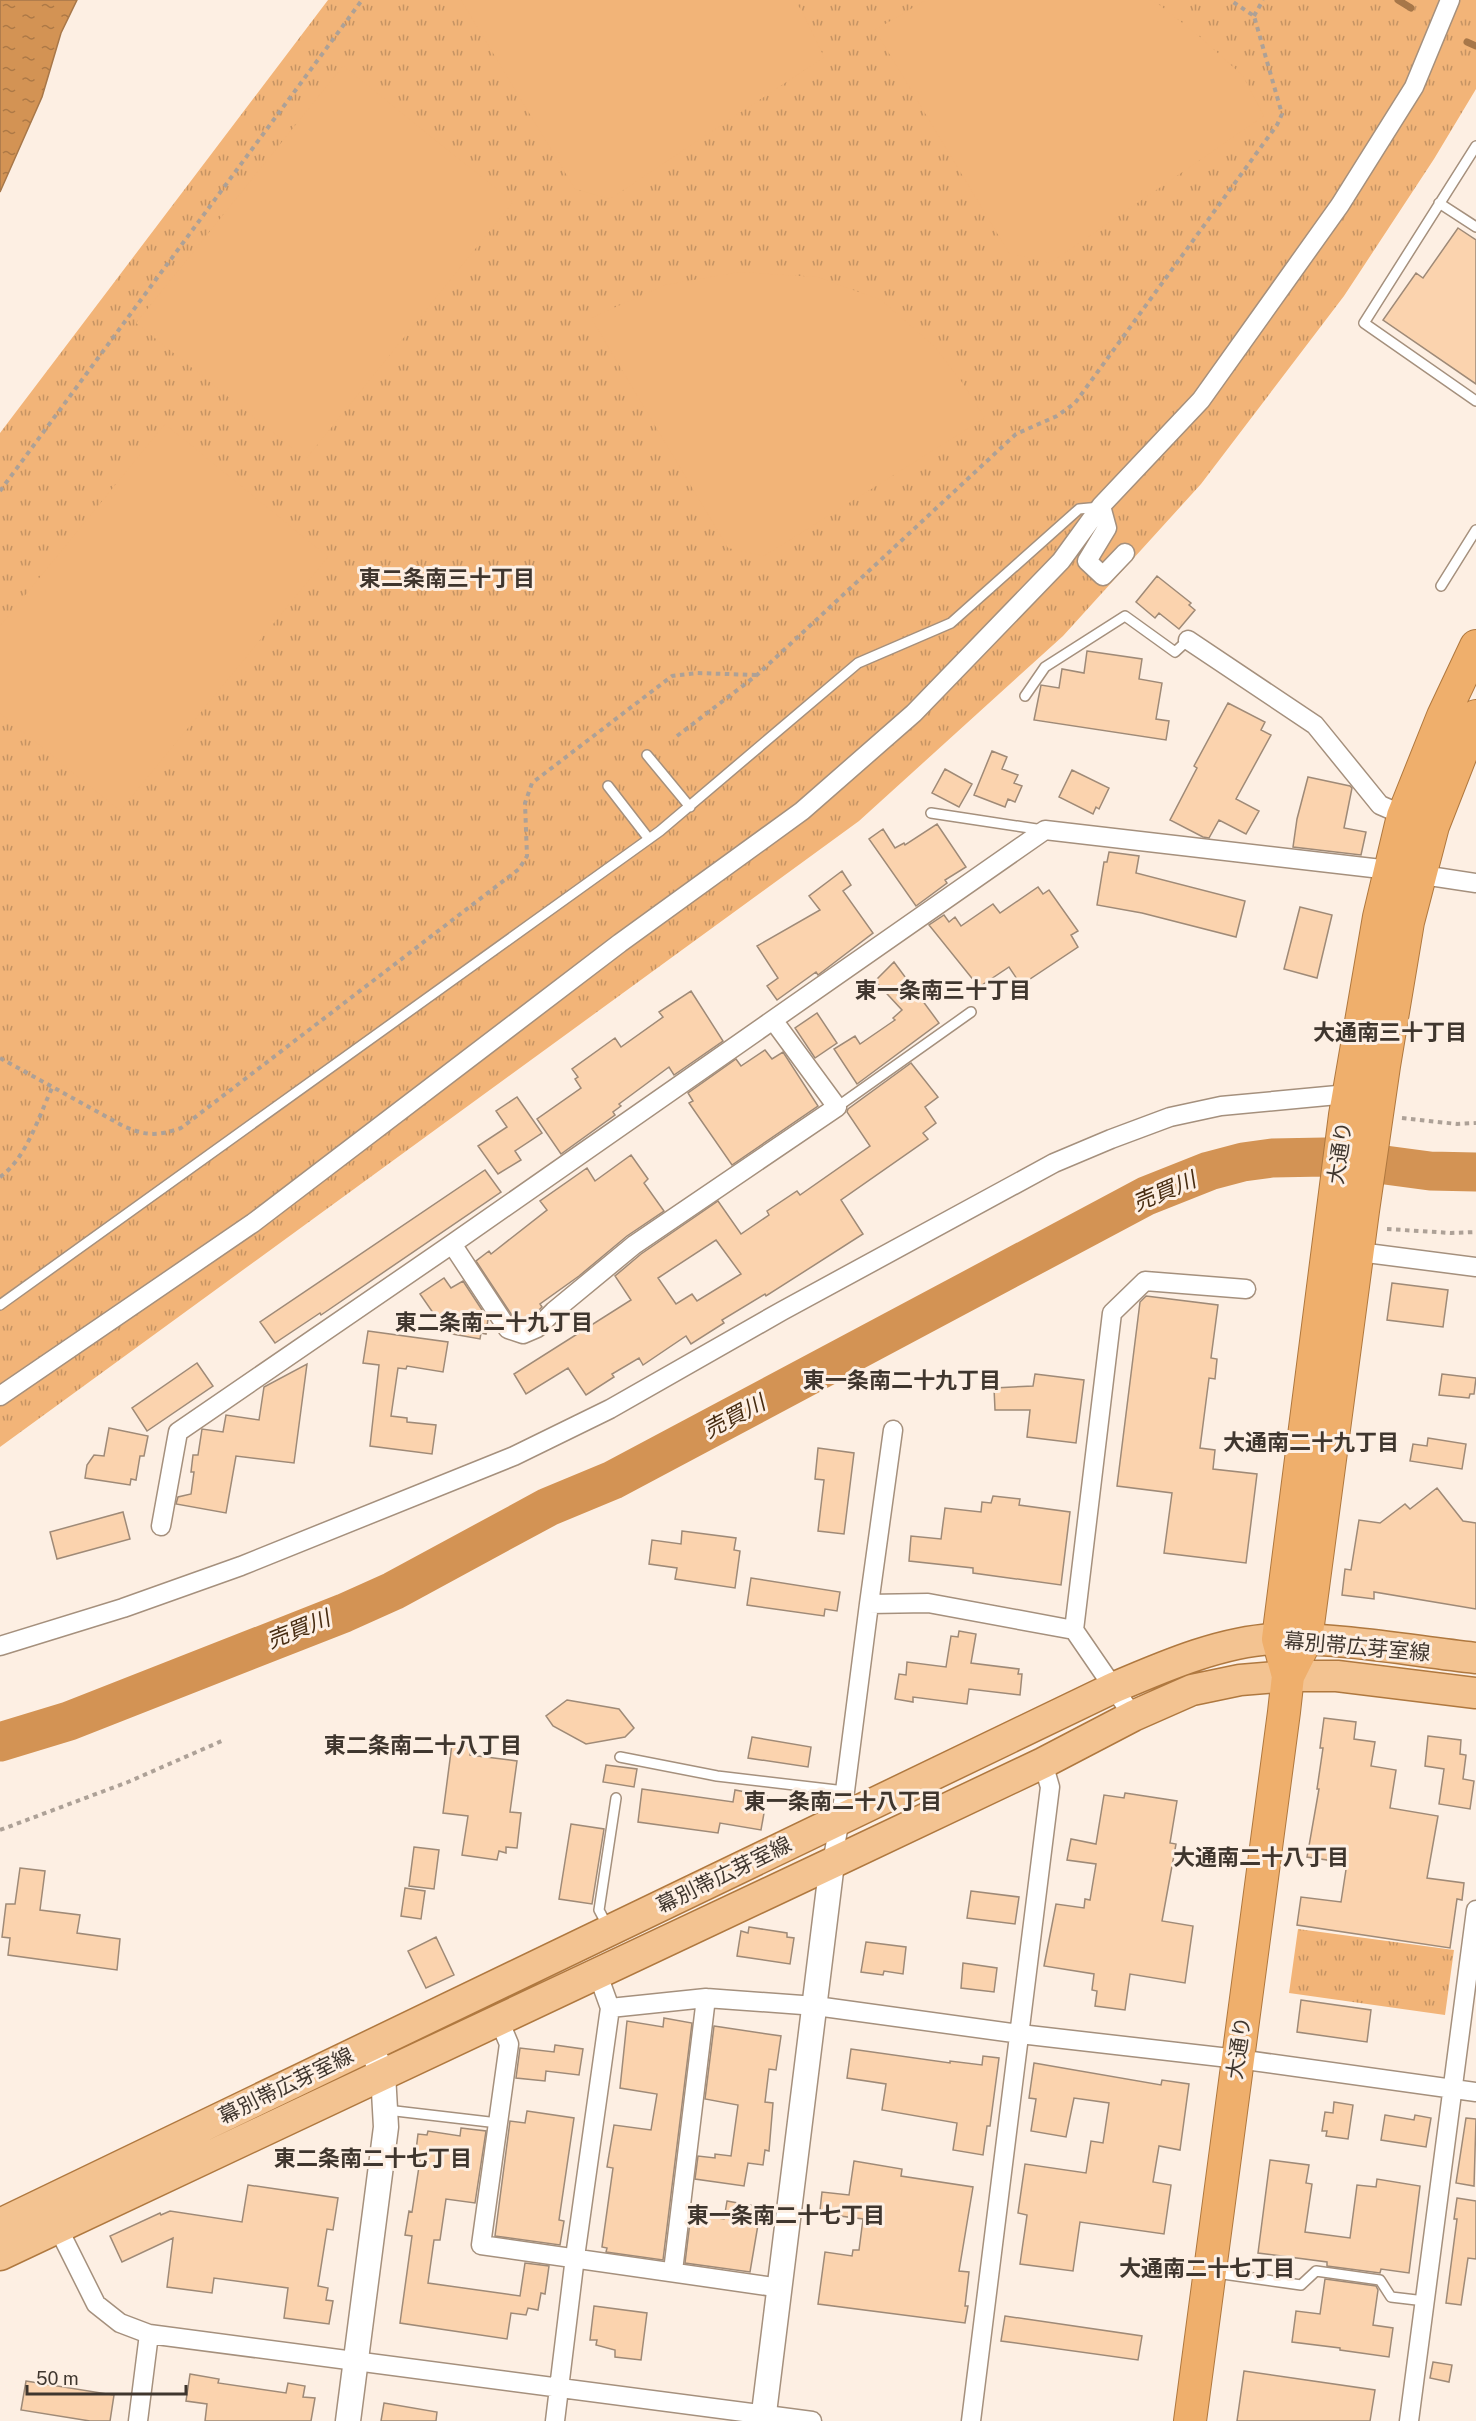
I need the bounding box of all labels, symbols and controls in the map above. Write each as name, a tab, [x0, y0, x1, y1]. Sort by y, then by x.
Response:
district label: 東二条南三十丁目	[359, 565, 535, 591]
district label: 東一条南三十丁目	[855, 977, 1031, 1003]
district label: 大通南三十丁目	[1313, 1019, 1467, 1045]
street label: 大通り	[1323, 1120, 1356, 1186]
water label: 売買川	[1129, 1165, 1201, 1216]
district label: 東二条南二十九丁目	[395, 1309, 593, 1335]
district label: 東一条南二十九丁目	[803, 1367, 1001, 1393]
water label: 売買川	[699, 1388, 771, 1443]
district label: 大通南二十九丁目	[1223, 1429, 1399, 1455]
water label: 売買川	[263, 1604, 335, 1653]
street label: 幕別帯広芽室線	[1283, 1628, 1431, 1665]
district label: 東二条南二十八丁目	[324, 1732, 522, 1758]
district label: 東一条南二十八丁目	[744, 1788, 942, 1814]
street label: 幕別帯広芽室線	[652, 1831, 795, 1918]
district label: 大通南二十八丁目	[1173, 1844, 1349, 1870]
street label: 大通り	[1222, 2015, 1255, 2081]
street label: 幕別帯広芽室線	[214, 2042, 357, 2129]
district label: 東二条南二十七丁目	[274, 2145, 472, 2171]
district label: 東一条南二十七丁目	[687, 2202, 885, 2228]
district label: 大通南二十七丁目	[1119, 2255, 1295, 2281]
scale bar	[27, 2358, 186, 2396]
text: 50 m	[36, 2368, 79, 2389]

